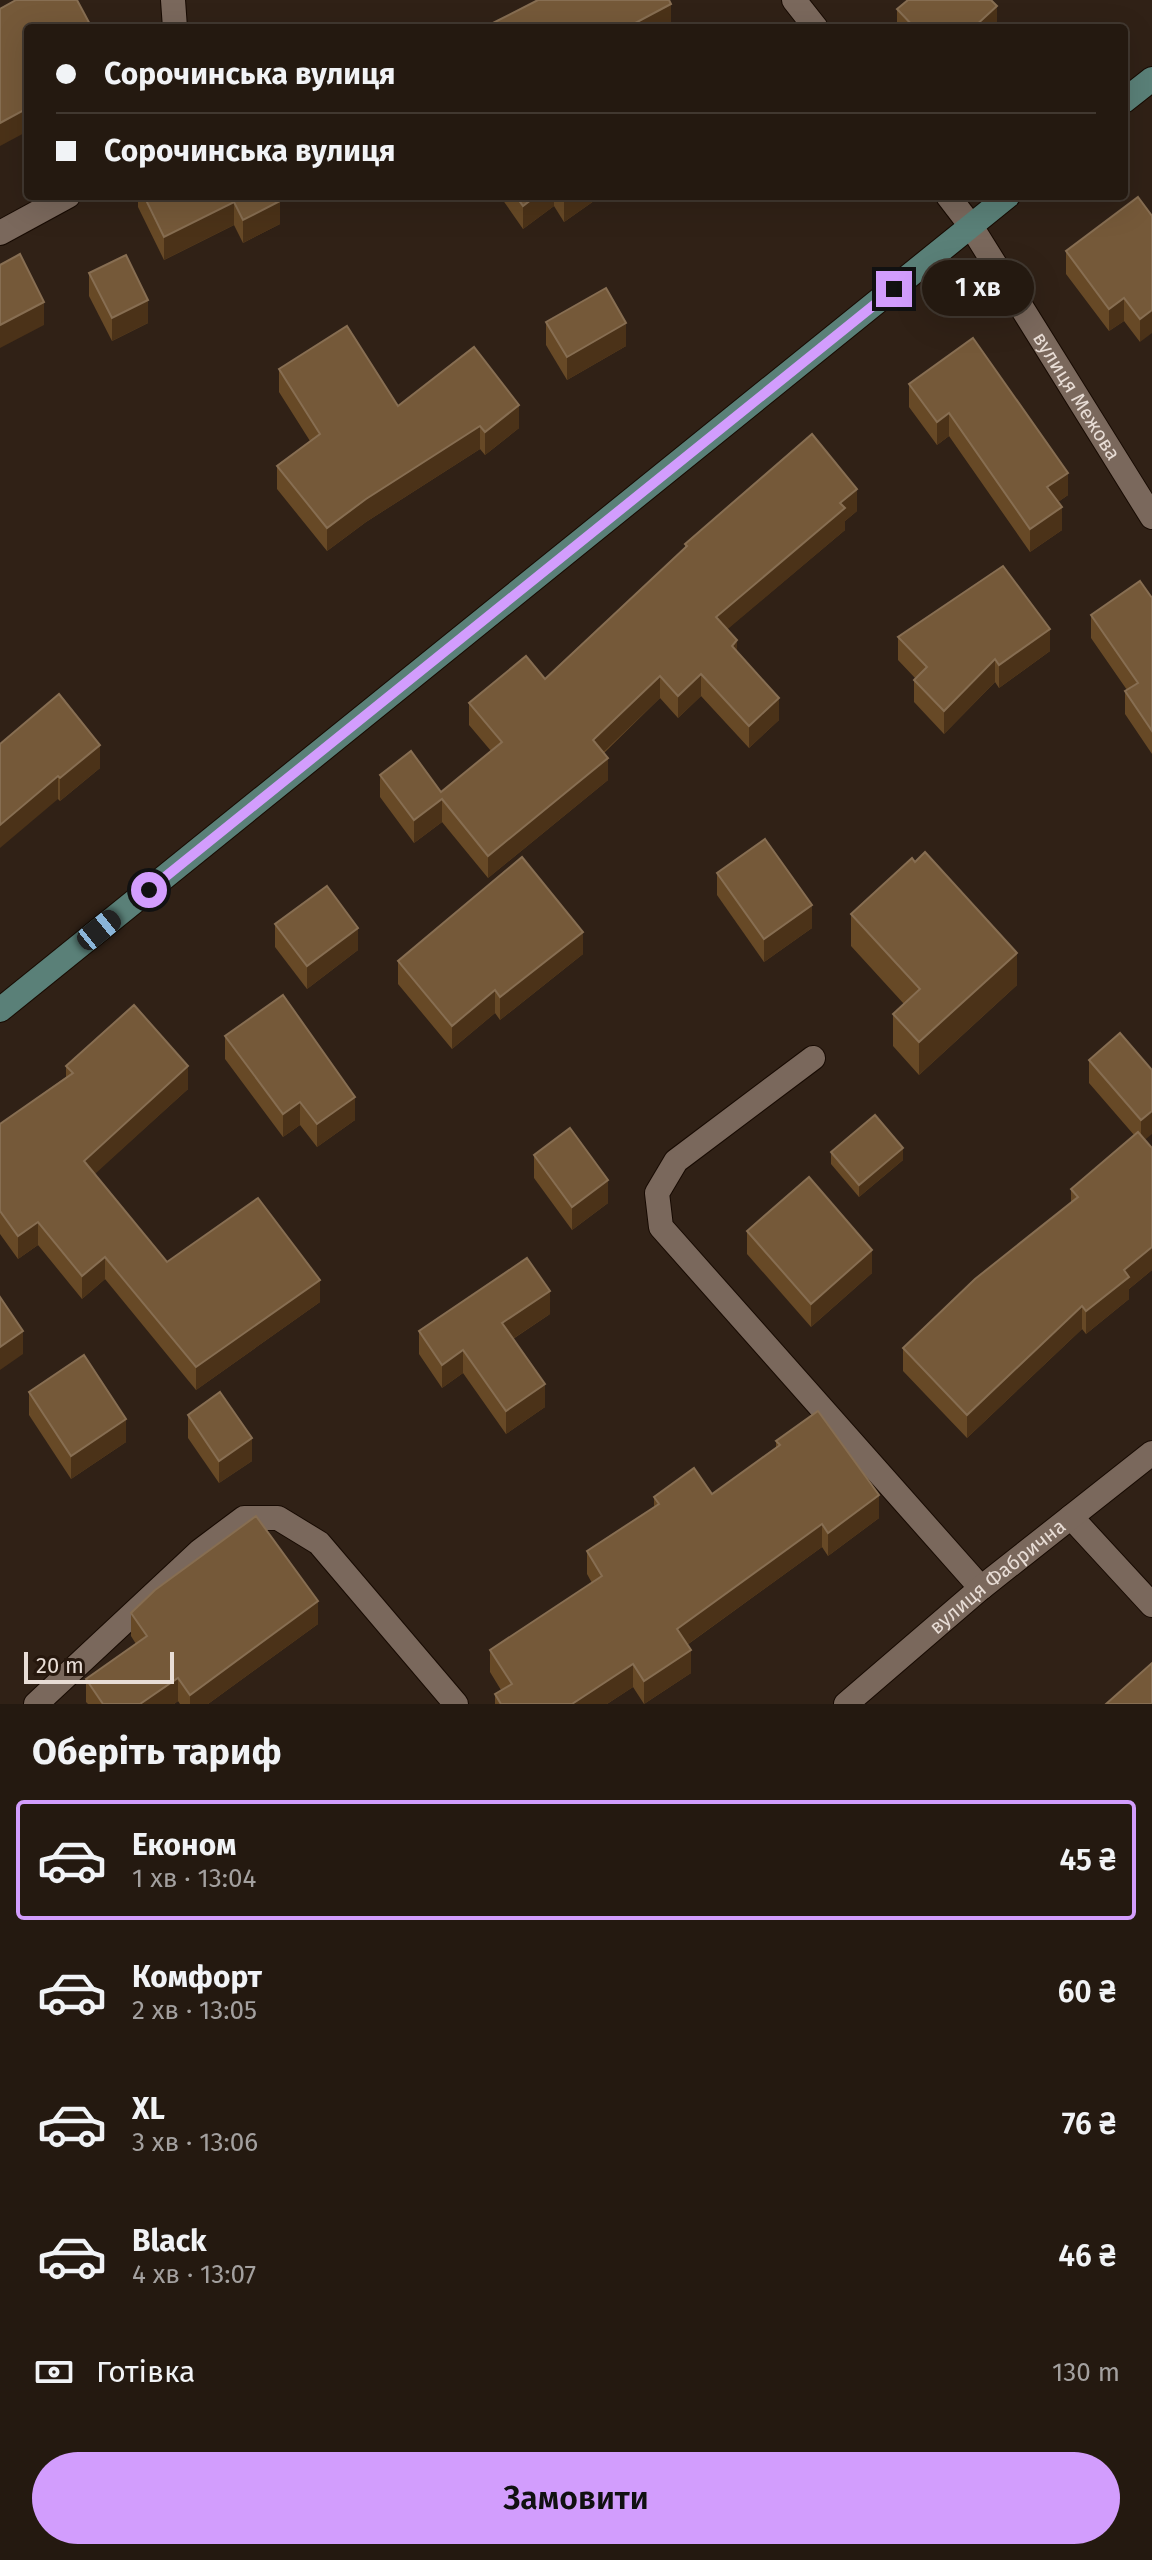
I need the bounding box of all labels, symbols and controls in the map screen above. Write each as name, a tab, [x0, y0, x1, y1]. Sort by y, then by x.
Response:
text: Сорочинська вулиця	[104, 56, 396, 92]
text: Сорочинська вулиця	[104, 133, 396, 169]
callout: 1 хв	[922, 261, 1034, 317]
route end	[876, 271, 912, 307]
text: 1 хв	[955, 272, 1001, 303]
street label: вулиця Межова	[1028, 328, 1126, 464]
route start	[131, 872, 167, 908]
car	[73, 906, 125, 954]
street label: вулиця Фабрична	[924, 1514, 1070, 1639]
scale bar	[24, 1648, 174, 1684]
text: 20 m	[36, 1652, 84, 1679]
text: Оберіть тариф	[32, 1730, 282, 1774]
icon: car	[36, 1824, 108, 1896]
text: Економ	[132, 1827, 236, 1863]
text: 45 ₴	[1060, 1842, 1116, 1878]
text: 1 хв · 13:04	[132, 1863, 256, 1894]
icon: car	[36, 1956, 108, 2028]
text: Комфорт	[132, 1959, 262, 1995]
text: 60 ₴	[1058, 1974, 1116, 2010]
text: 2 хв · 13:05	[132, 1995, 257, 2026]
icon: car	[36, 2088, 108, 2160]
text: XL	[132, 2091, 165, 2127]
text: 76 ₴	[1062, 2106, 1116, 2142]
text: 3 хв · 13:06	[132, 2127, 258, 2158]
icon: car	[36, 2220, 108, 2292]
text: Black	[132, 2223, 207, 2259]
text: 46 ₴	[1058, 2238, 1116, 2274]
text: 4 хв · 13:07	[132, 2259, 256, 2290]
icon: cash	[32, 2350, 76, 2394]
text: Готівка	[96, 2354, 195, 2390]
text: 130 m	[1052, 2357, 1120, 2388]
button: Замовити	[32, 2452, 1120, 2544]

